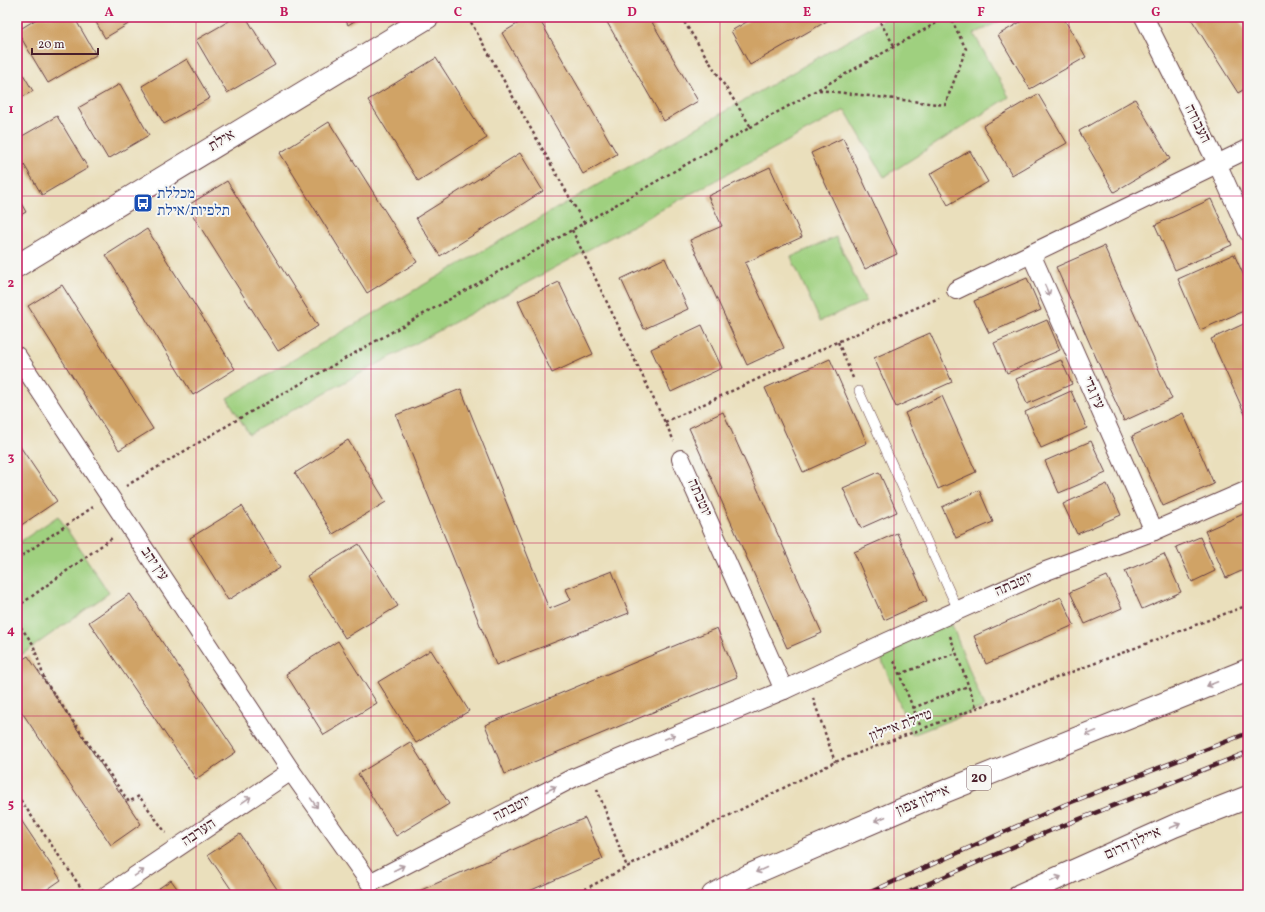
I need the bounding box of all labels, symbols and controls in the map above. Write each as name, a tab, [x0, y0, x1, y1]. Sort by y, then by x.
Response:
text: A	[104, 4, 114, 22]
text: B	[280, 4, 289, 22]
text: C	[454, 4, 462, 22]
text: D	[627, 4, 637, 22]
text: E	[803, 4, 811, 22]
text: F	[977, 4, 985, 22]
text: G	[1151, 4, 1161, 22]
scale bar	[32, 30, 98, 56]
text: 20 m	[38, 37, 65, 53]
text: 1	[8, 101, 14, 119]
street label: העבודה	[1179, 101, 1215, 147]
street label: אילת	[205, 125, 239, 157]
place label: מכללת תלפיות/אילת	[157, 184, 230, 222]
bus stop icon: מכללת תלפיות/אילת	[132, 192, 154, 214]
text: 2	[8, 275, 15, 293]
one-way arrow	[1044, 284, 1051, 296]
street label: עין גדי	[1077, 373, 1109, 413]
text: 3	[8, 449, 15, 467]
street label: יוטבתה	[681, 476, 717, 520]
street label: עין יהב	[135, 543, 173, 585]
street label: יוטבתה	[992, 567, 1036, 603]
text: 4	[7, 622, 15, 640]
one-way arrow	[1206, 681, 1218, 689]
street label: טיילת איילון	[867, 704, 935, 748]
one-way arrow	[1086, 729, 1098, 737]
one-way arrow	[664, 733, 676, 741]
road number: 20	[967, 766, 991, 790]
street label: איילון צפון	[893, 780, 953, 822]
one-way arrow	[545, 785, 557, 792]
street label: יוטבתה	[490, 791, 534, 827]
text: 5	[8, 796, 14, 814]
one-way arrow	[241, 796, 252, 804]
one-way arrow	[310, 797, 318, 808]
street label: הערבה	[178, 814, 220, 852]
one-way arrow	[874, 816, 886, 823]
street label: איילון דרום	[1101, 822, 1165, 866]
one-way arrow	[1168, 822, 1180, 829]
one-way arrow	[392, 864, 404, 872]
one-way arrow	[755, 867, 767, 875]
one-way arrow	[133, 869, 144, 877]
one-way arrow	[1050, 875, 1062, 882]

